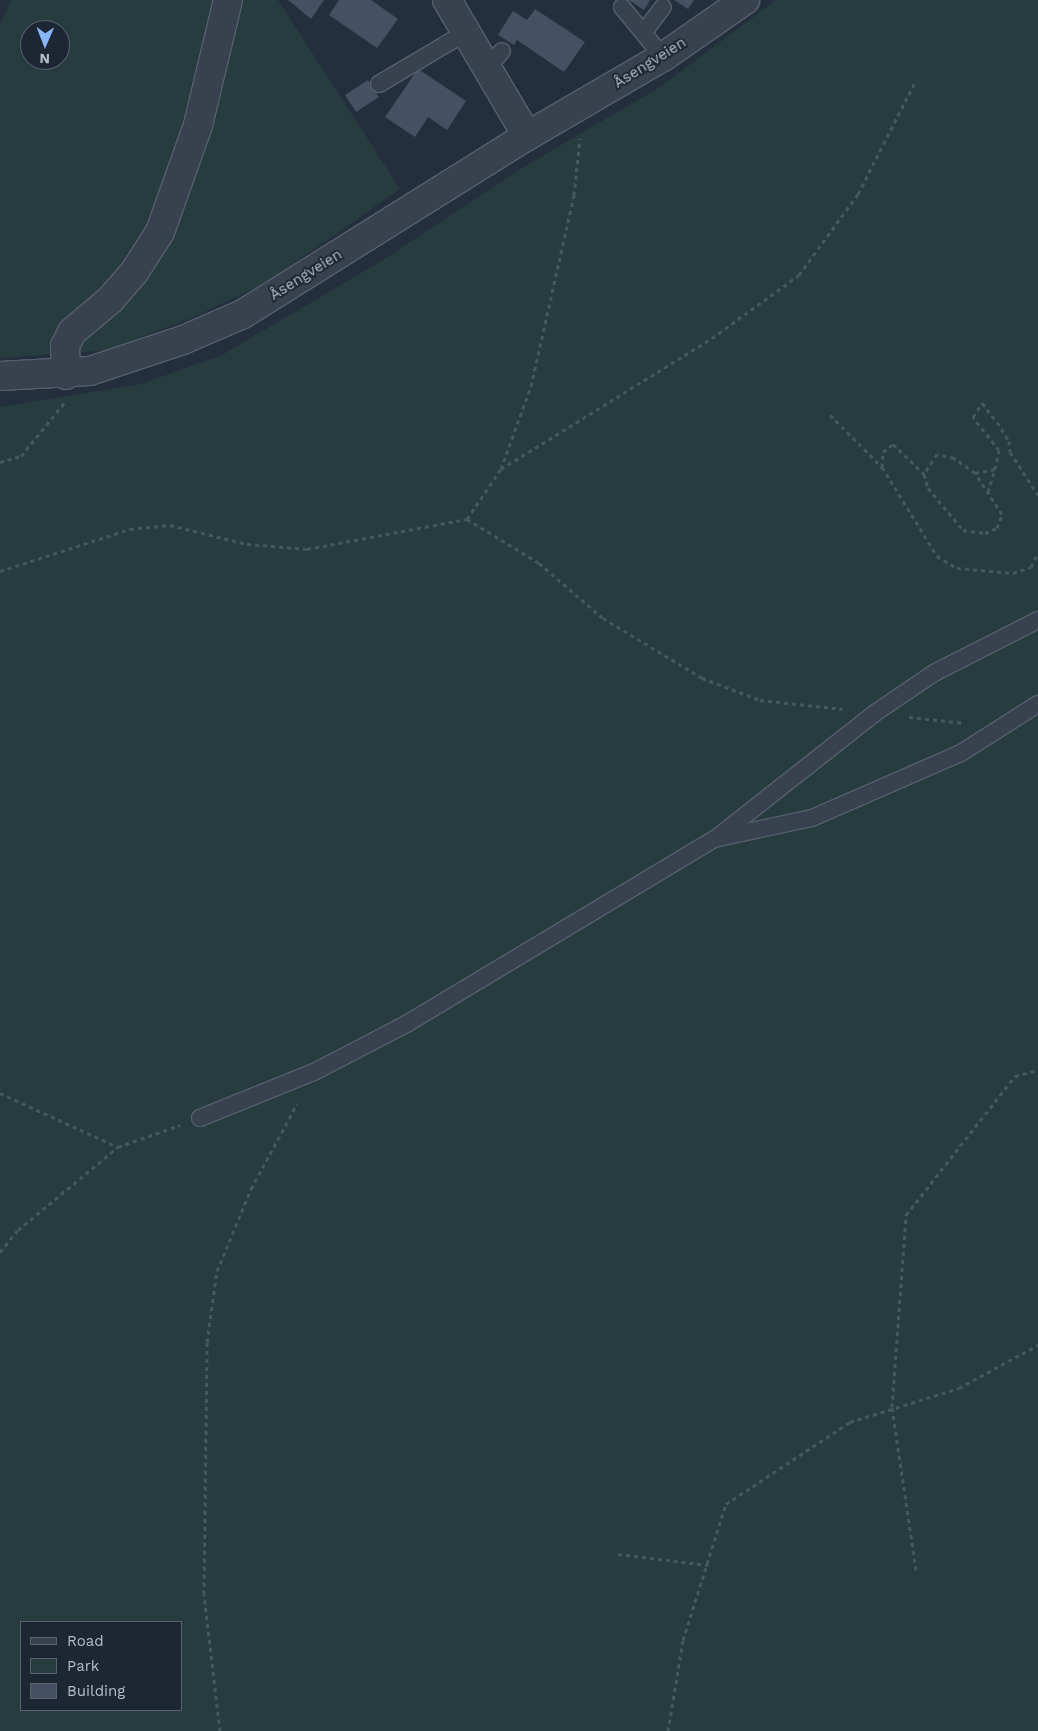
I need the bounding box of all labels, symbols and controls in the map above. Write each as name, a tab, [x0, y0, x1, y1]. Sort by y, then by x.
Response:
north arrow	[20, 20, 70, 70]
street label: Åsengveien	[610, 34, 690, 92]
text: N	[39, 51, 50, 67]
street label: Åsengveien	[266, 246, 346, 304]
legend	[20, 1621, 182, 1711]
text: Road	[67, 1632, 104, 1650]
text: Park	[67, 1657, 99, 1675]
text: Building	[67, 1682, 125, 1700]

